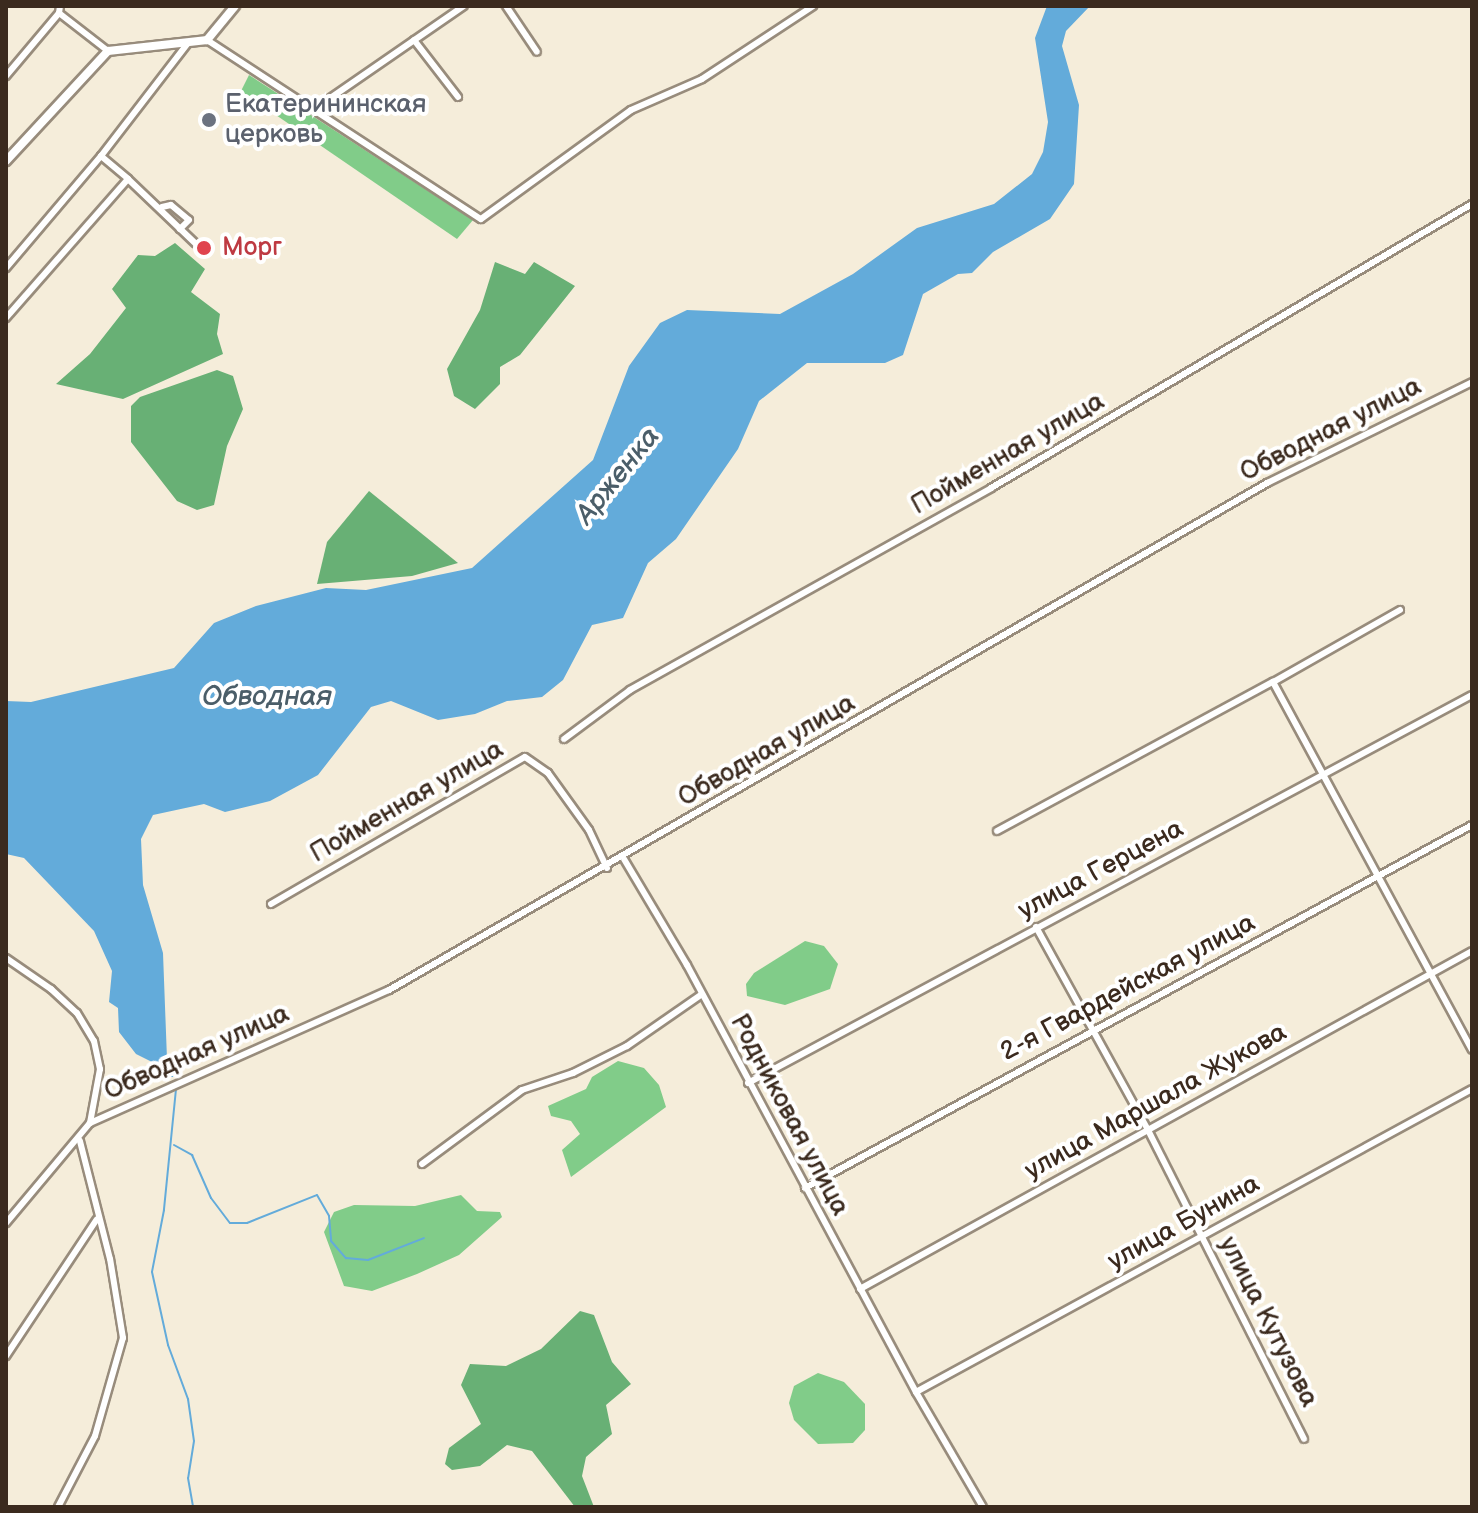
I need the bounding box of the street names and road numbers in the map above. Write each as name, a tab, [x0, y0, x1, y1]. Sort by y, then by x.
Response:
street label: Обводная улица	[1235, 371, 1427, 489]
street label: Пойменная улица	[906, 386, 1110, 522]
street label: Обводная улица	[673, 688, 861, 814]
street label: Пойменная улица	[305, 734, 509, 870]
street label: улица Герцена	[1013, 813, 1189, 927]
street label: 2-я Гвардейская улица	[995, 908, 1261, 1068]
street label: Обводная улица	[100, 998, 294, 1108]
street label: Родниковая улица	[723, 1009, 855, 1221]
street label: улица Маршала Жукова	[1020, 1017, 1292, 1187]
street label: улица Бунина	[1103, 1169, 1265, 1277]
street label: улица Кутузова	[1212, 1232, 1324, 1412]

